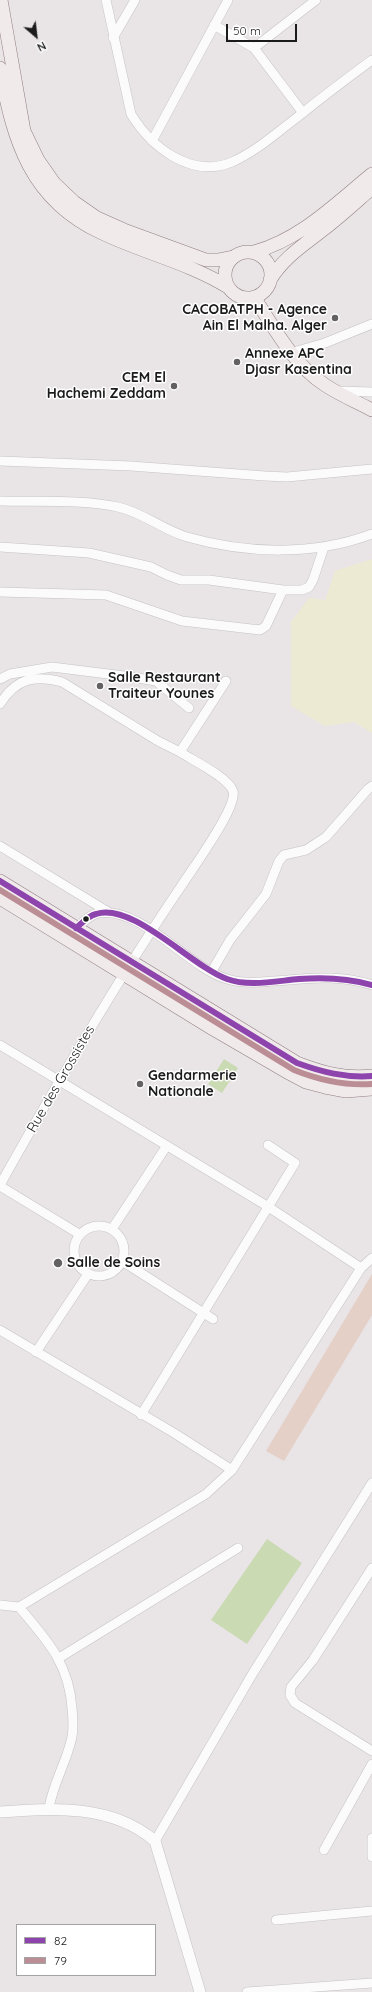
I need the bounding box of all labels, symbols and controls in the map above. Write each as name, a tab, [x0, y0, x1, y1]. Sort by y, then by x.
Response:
north arrow	[16, 16, 56, 56]
scale bar	[228, 16, 299, 42]
text: 50 m	[233, 23, 261, 38]
text: N	[35, 39, 48, 55]
place label: CACOBATPH - Agence Ain El Malha. Alger	[182, 302, 327, 334]
marker: CACOBATPH - Agence Ain El Malha. Alger	[330, 313, 340, 323]
place label: Annexe APC Djasr Kasentina	[245, 346, 352, 378]
marker: Annexe APC Djasr Kasentina	[232, 357, 242, 367]
place label: CEM El Hachemi Zeddam	[47, 370, 166, 402]
marker: CEM El Hachemi Zeddam	[169, 381, 179, 391]
place label: Salle Restaurant Traiteur Younes	[108, 670, 221, 702]
marker: Salle Restaurant Traiteur Younes	[95, 681, 105, 691]
unlabelled marker	[81, 914, 91, 924]
street label: Rue des Grossistes	[24, 1022, 98, 1136]
place label: Gendarmerie Nationale	[148, 1068, 237, 1100]
marker: Gendarmerie Nationale	[135, 1079, 145, 1089]
place label: Salle de Soins	[67, 1255, 160, 1271]
marker: Salle de Soins	[52, 1257, 64, 1269]
legend	[16, 1924, 156, 1976]
text: 82	[54, 1933, 67, 1948]
text: 79	[54, 1953, 67, 1968]

